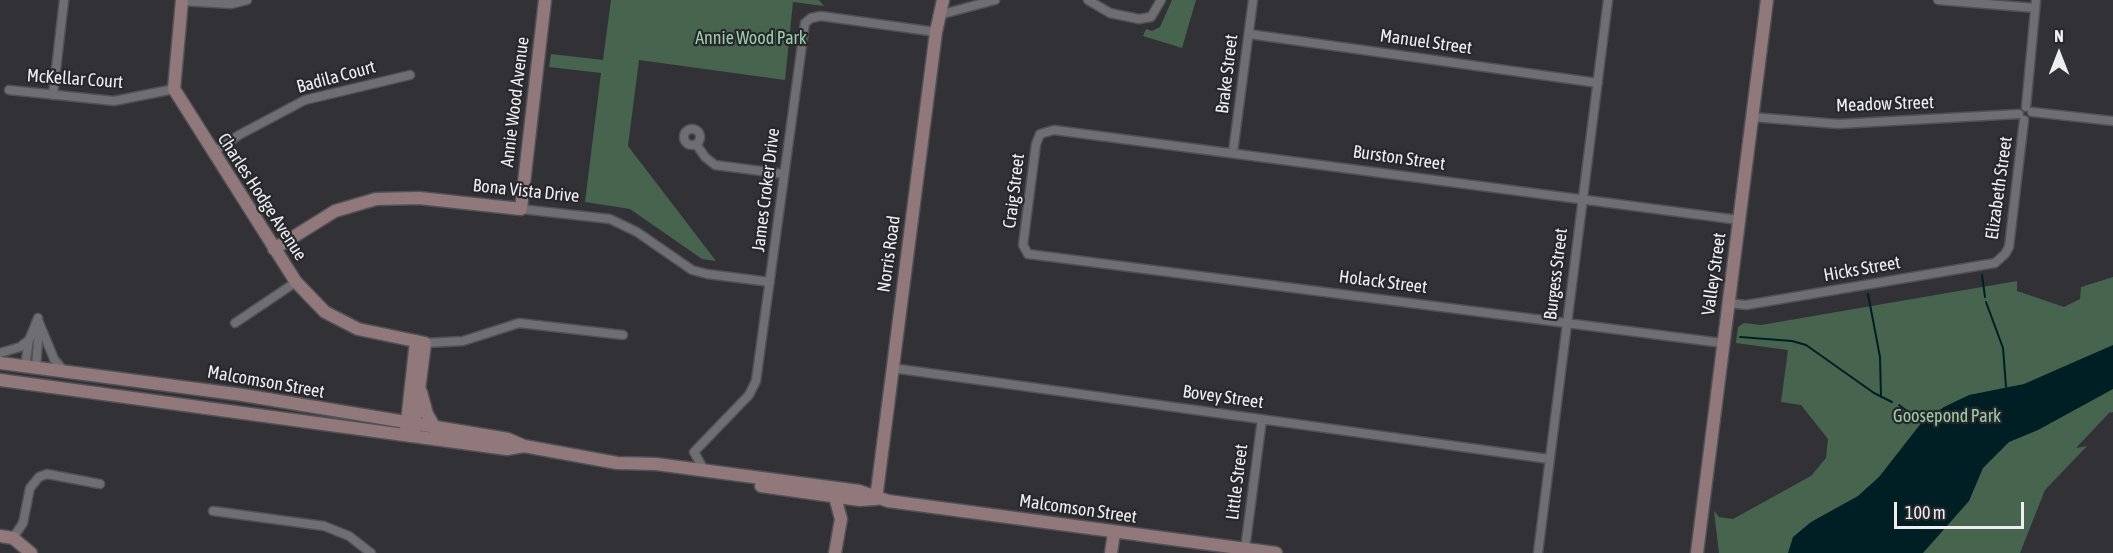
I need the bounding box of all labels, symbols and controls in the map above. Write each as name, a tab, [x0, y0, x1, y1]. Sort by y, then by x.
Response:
north arrow	[2029, 24, 2089, 84]
street label: Manuel Street	[1379, 25, 1473, 59]
park label: Annie Wood Park	[695, 27, 807, 49]
text: N	[2054, 27, 2064, 45]
street label: Brake Street	[1211, 33, 1243, 115]
street label: Annie Wood Avenue	[496, 36, 534, 168]
street label: Badila Court	[294, 56, 378, 98]
street label: McKellar Court	[26, 65, 124, 93]
street label: Meadow Street	[1836, 91, 1934, 117]
street label: James Croker Drive	[748, 127, 784, 253]
street label: Charles Hodge Avenue	[213, 129, 311, 265]
street label: Elizabeth Street	[1981, 135, 2017, 241]
street label: Burston Street	[1351, 141, 1447, 175]
street label: Craig Street	[999, 152, 1029, 230]
street label: Bona Vista Drive	[472, 175, 580, 207]
street label: Norris Road	[873, 214, 905, 294]
street label: Burgess Street	[1540, 227, 1572, 321]
street label: Valley Street	[1698, 231, 1730, 317]
street label: Hicks Street	[1822, 252, 1902, 286]
street label: Holack Street	[1338, 266, 1428, 298]
street label: Malcomson Street	[206, 361, 326, 403]
street label: Bovey Street	[1181, 381, 1265, 413]
park label: Goosepond Park	[1893, 405, 2001, 427]
street label: Little Street	[1222, 443, 1252, 521]
street label: Malcomson Street	[1018, 490, 1138, 528]
scale bar	[1897, 490, 2028, 528]
text: 100 m	[1905, 502, 1946, 523]

